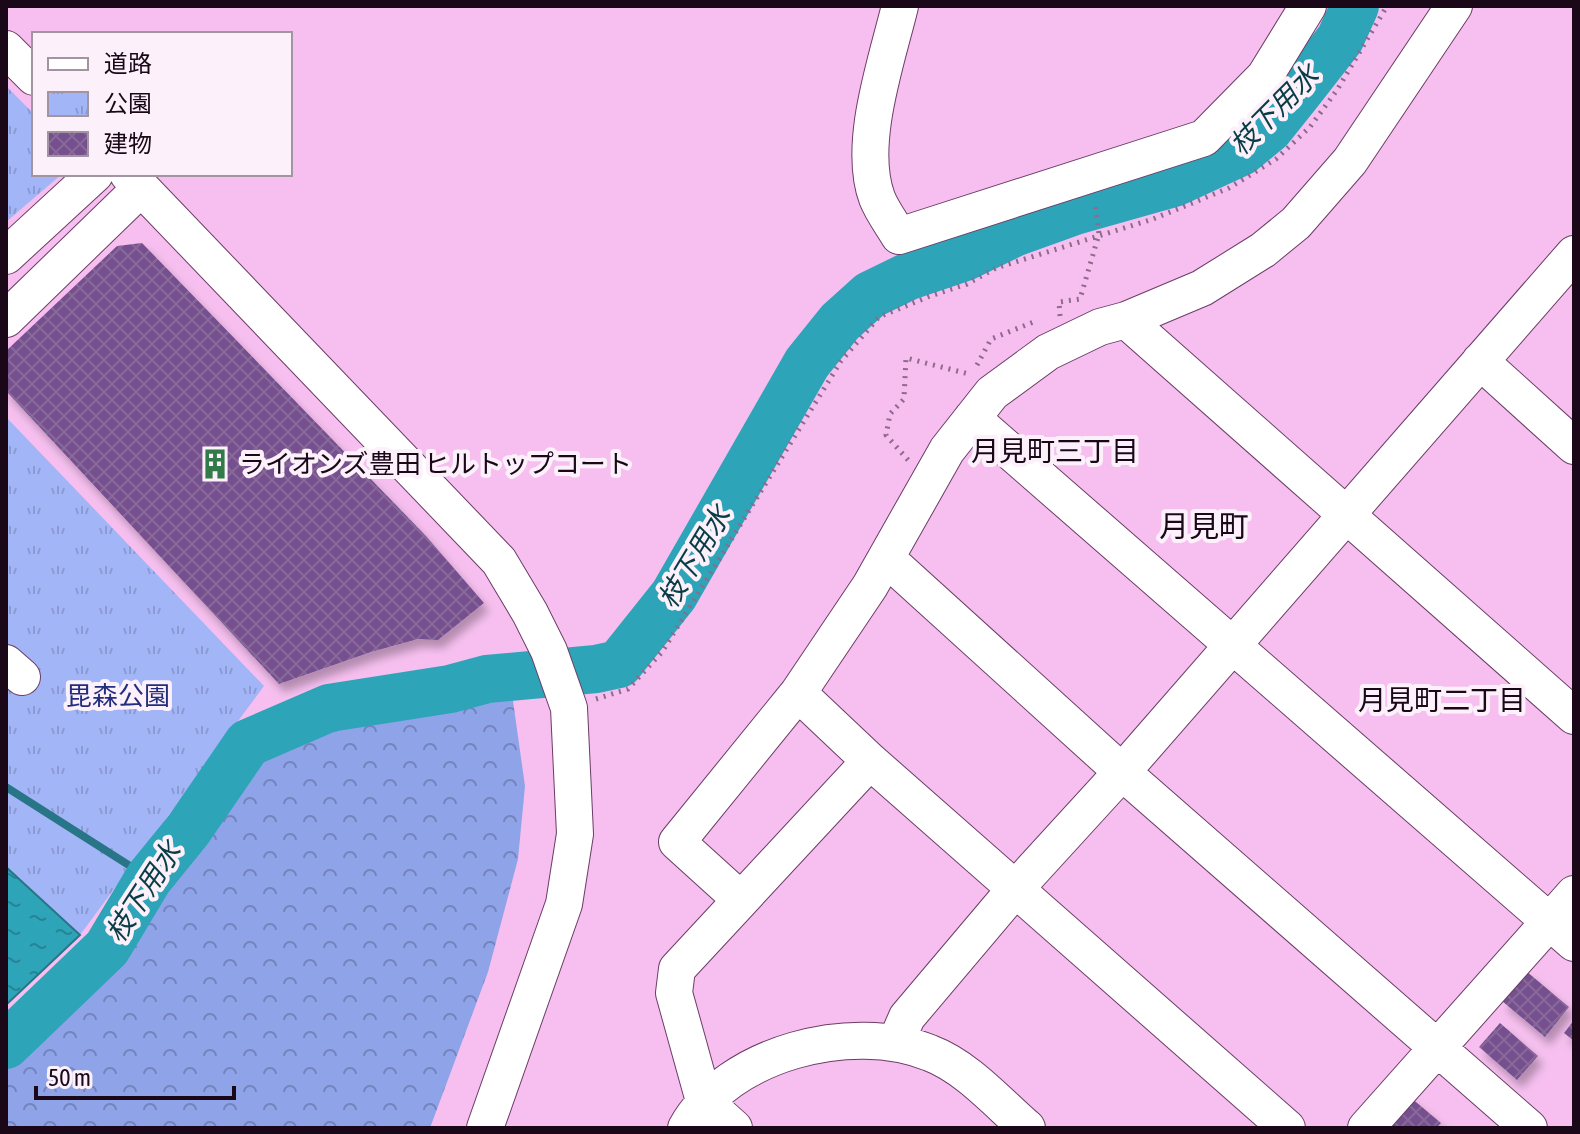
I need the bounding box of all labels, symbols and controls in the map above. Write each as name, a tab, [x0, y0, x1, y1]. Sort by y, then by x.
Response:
legend	[32, 32, 292, 176]
text: 道路	[104, 50, 152, 77]
water label: 枝下用水	[1223, 57, 1327, 161]
text: 公園	[104, 90, 152, 117]
text: 建物	[104, 130, 152, 157]
district label: 月見町三丁目	[971, 435, 1139, 467]
building icon: ライオンズ豊田 ヒルトップコート	[198, 447, 232, 481]
place label: ライオンズ豊田 ヒルトップコート	[239, 449, 632, 479]
water label: 枝下用水	[651, 498, 738, 613]
district label: 月見町	[1159, 509, 1249, 543]
park label: 毘森公園	[66, 681, 170, 711]
district label: 月見町二丁目	[1358, 684, 1526, 716]
water label: 枝下用水	[99, 834, 189, 948]
scale bar	[36, 1050, 234, 1100]
text: 50 m	[48, 1064, 91, 1091]

